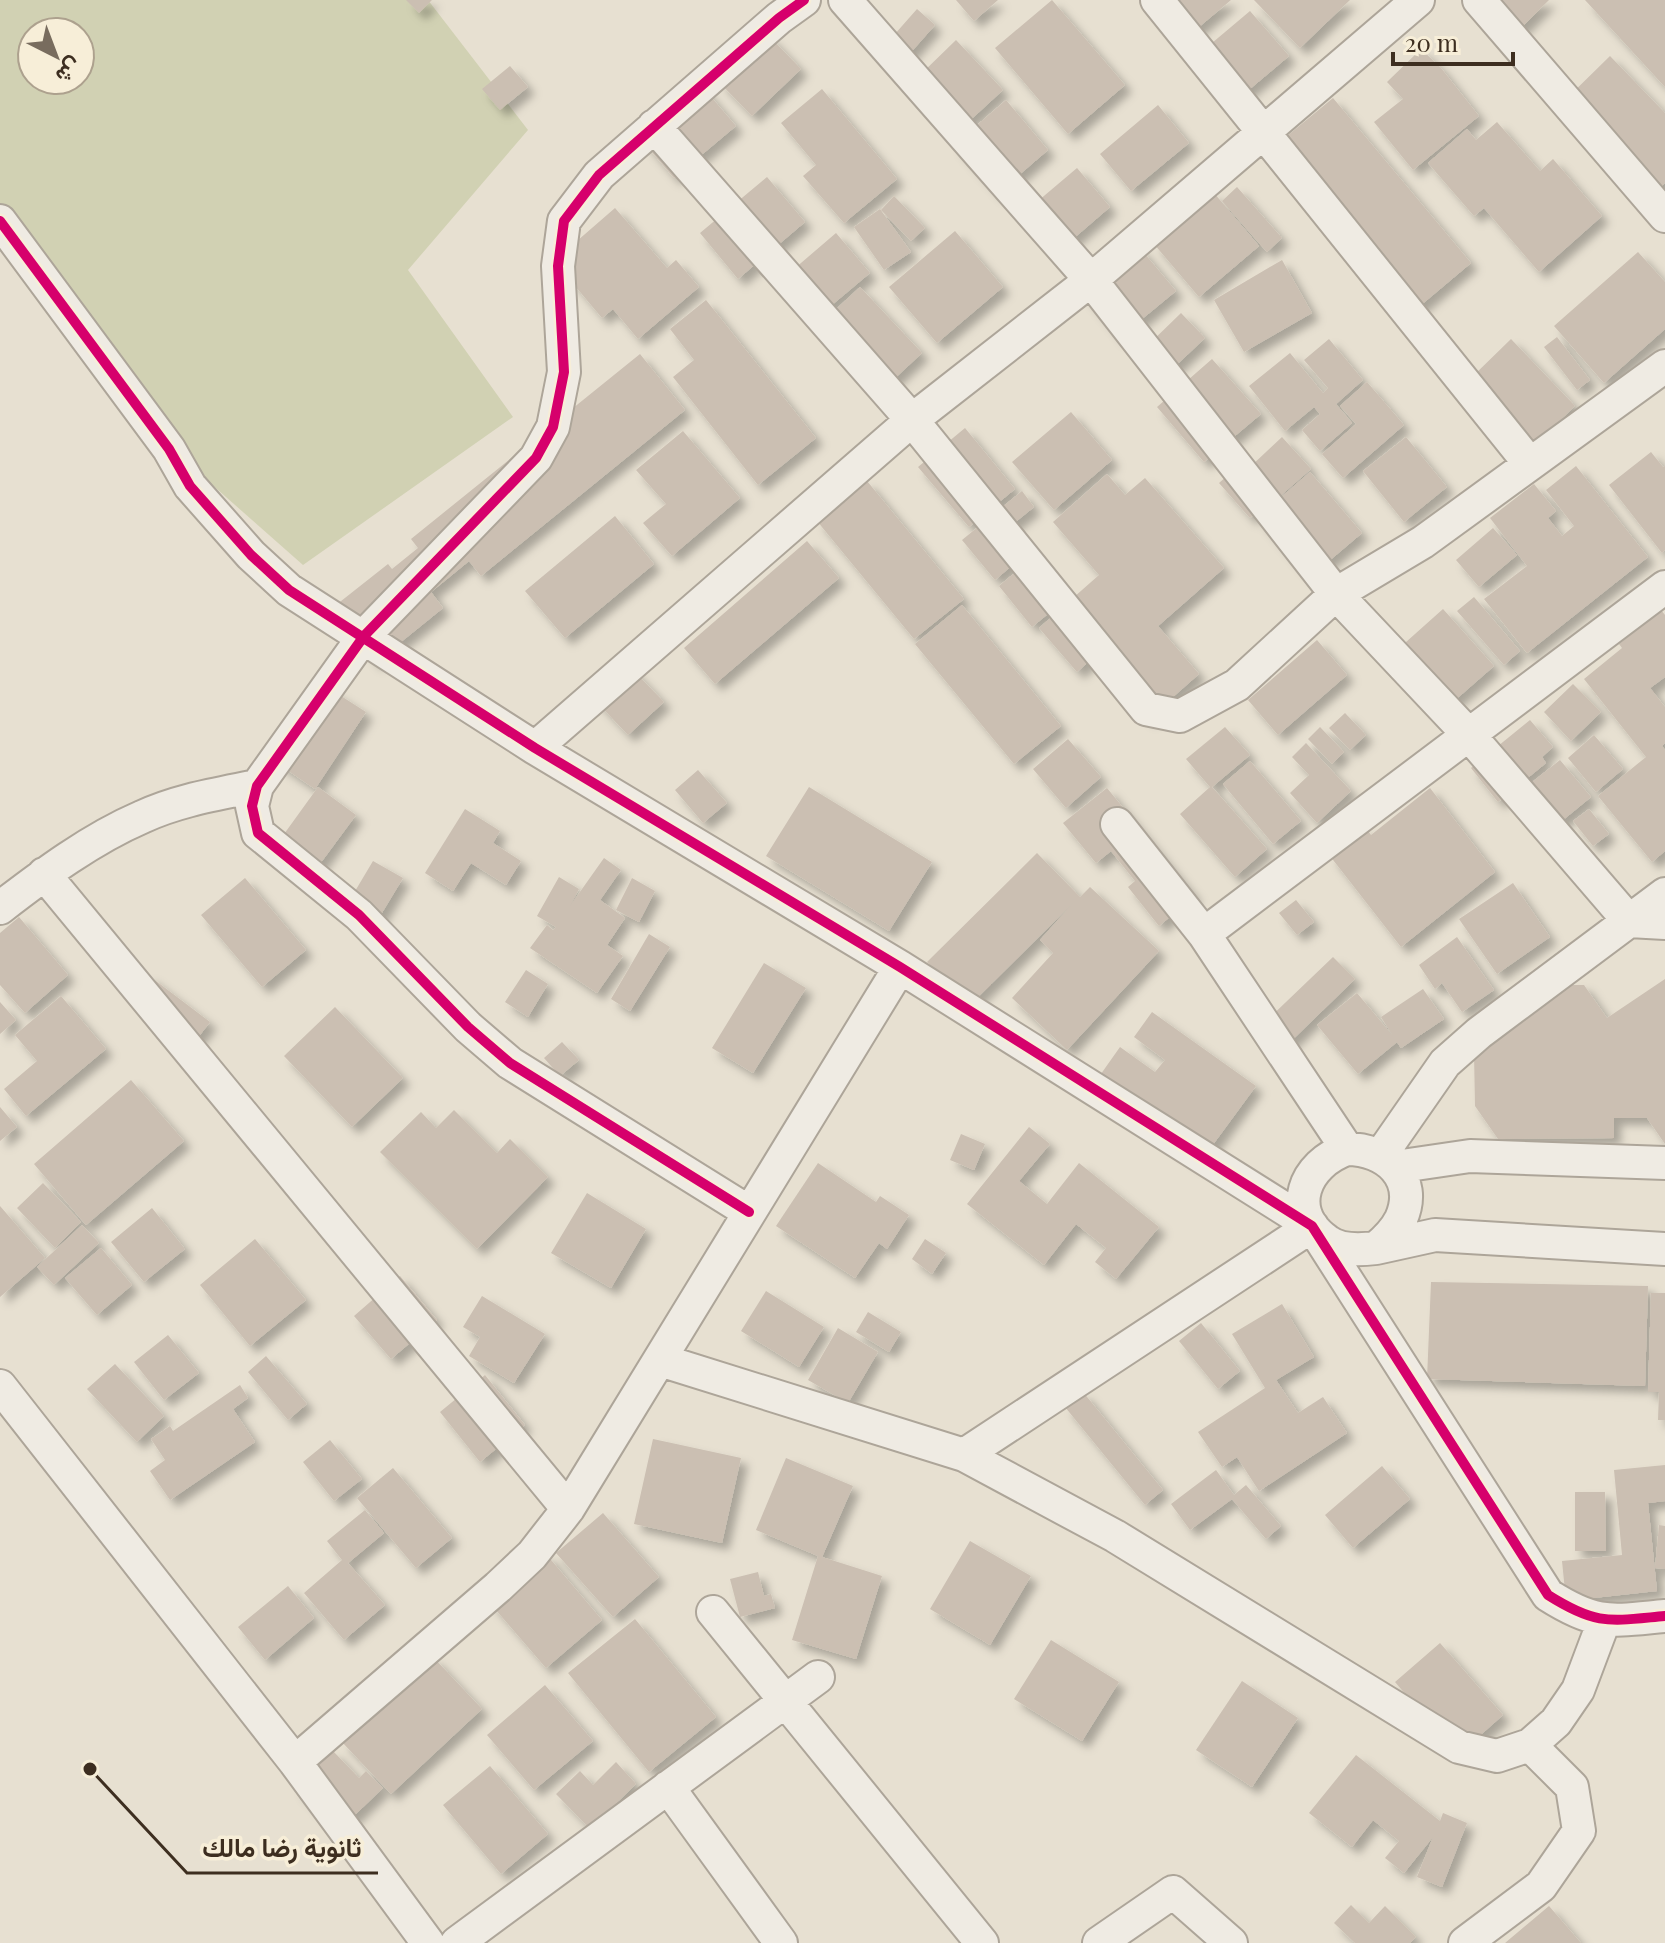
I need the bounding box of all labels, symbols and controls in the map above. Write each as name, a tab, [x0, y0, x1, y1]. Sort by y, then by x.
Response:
north arrow	[16, 16, 96, 96]
scale bar	[1393, 16, 1513, 66]
text: 20 m	[1405, 26, 1458, 58]
text: ش	[50, 52, 90, 92]
callout: ثانوية رضا مالك	[187, 1823, 378, 1873]
text: ثانوية رضا مالك	[202, 1829, 362, 1864]

